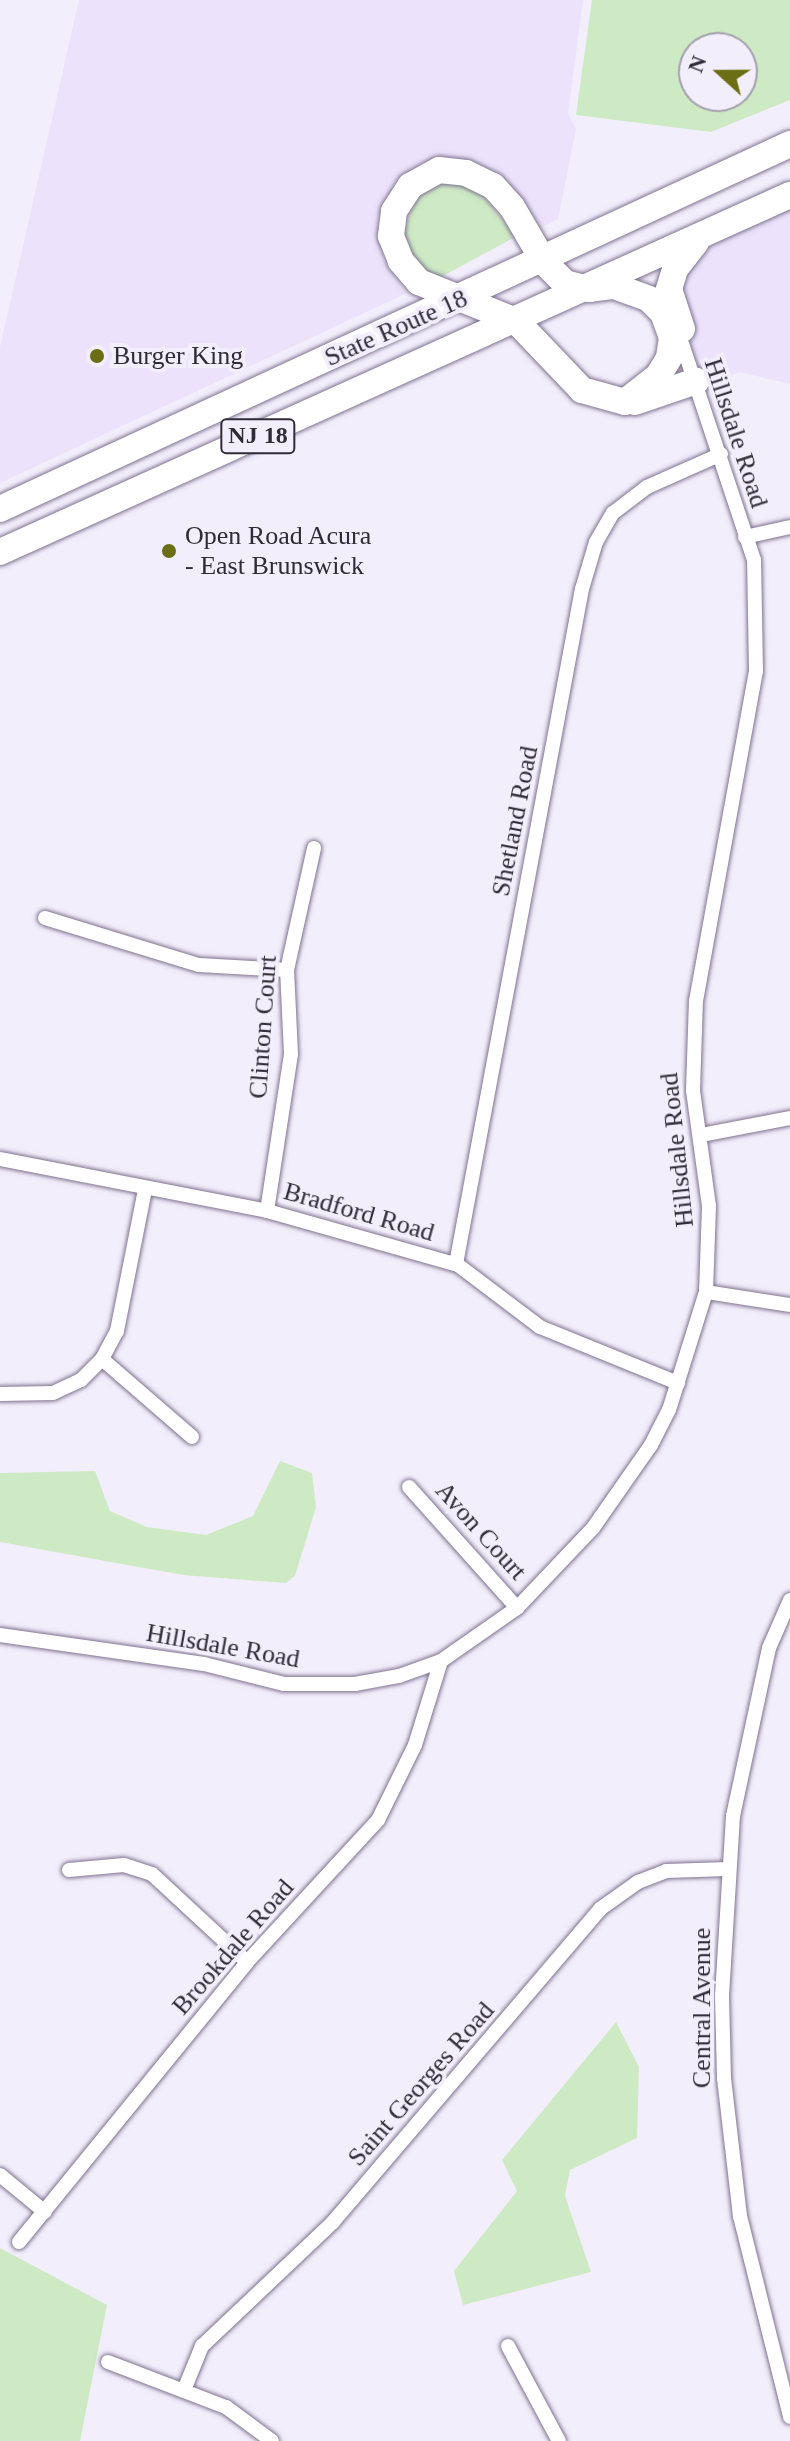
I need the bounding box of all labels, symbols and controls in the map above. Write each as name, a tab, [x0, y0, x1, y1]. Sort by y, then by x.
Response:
north arrow	[678, 32, 758, 112]
text: N	[682, 52, 712, 76]
street label: State Route 18	[320, 283, 472, 373]
place label: Burger King	[113, 340, 243, 372]
marker: Burger King	[88, 347, 106, 365]
street label: Hillsdale Road	[697, 354, 775, 512]
road number: NJ 18	[220, 416, 296, 456]
place label: Open Road Acura - East Brunswick	[185, 520, 373, 582]
marker: Open Road Acura - East Brunswick	[160, 542, 178, 560]
street label: Shetland Road	[485, 743, 545, 899]
street label: Clinton Court	[242, 954, 284, 1100]
street label: Hillsdale Road	[653, 1071, 701, 1229]
street label: Bradford Road	[280, 1176, 438, 1248]
street label: Avon Court	[429, 1475, 533, 1587]
street label: Hillsdale Road	[144, 1617, 302, 1675]
street label: Brookdale Road	[166, 1873, 300, 2021]
street label: Central Avenue	[686, 1927, 718, 2089]
street label: Saint Georges Road	[341, 1995, 501, 2173]

